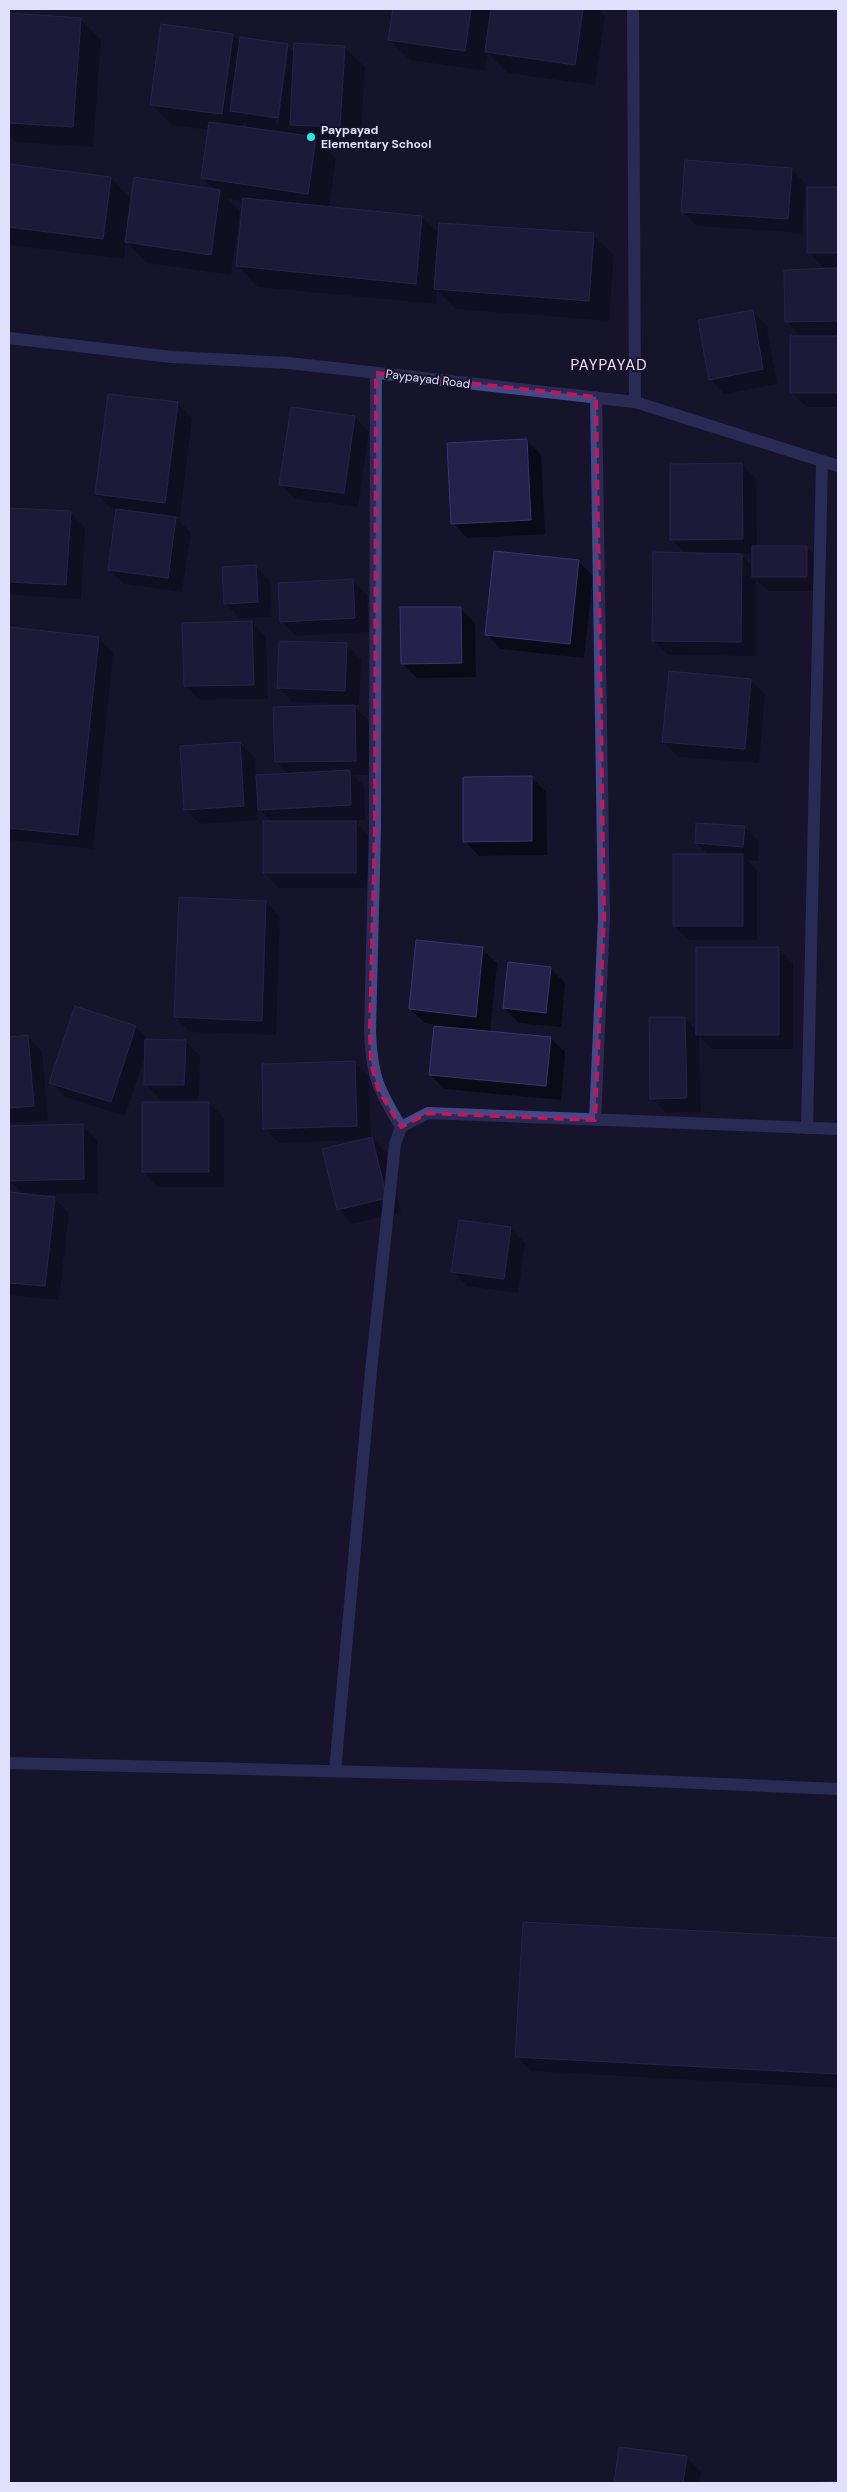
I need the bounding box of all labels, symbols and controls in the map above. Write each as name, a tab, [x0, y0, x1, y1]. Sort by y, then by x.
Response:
place label: Paypayad Elementary School	[321, 122, 431, 152]
marker: Paypayad Elementary School	[305, 131, 317, 143]
district label: PAYPAYAD	[570, 355, 648, 375]
street label: Paypayad Road	[385, 366, 471, 392]

